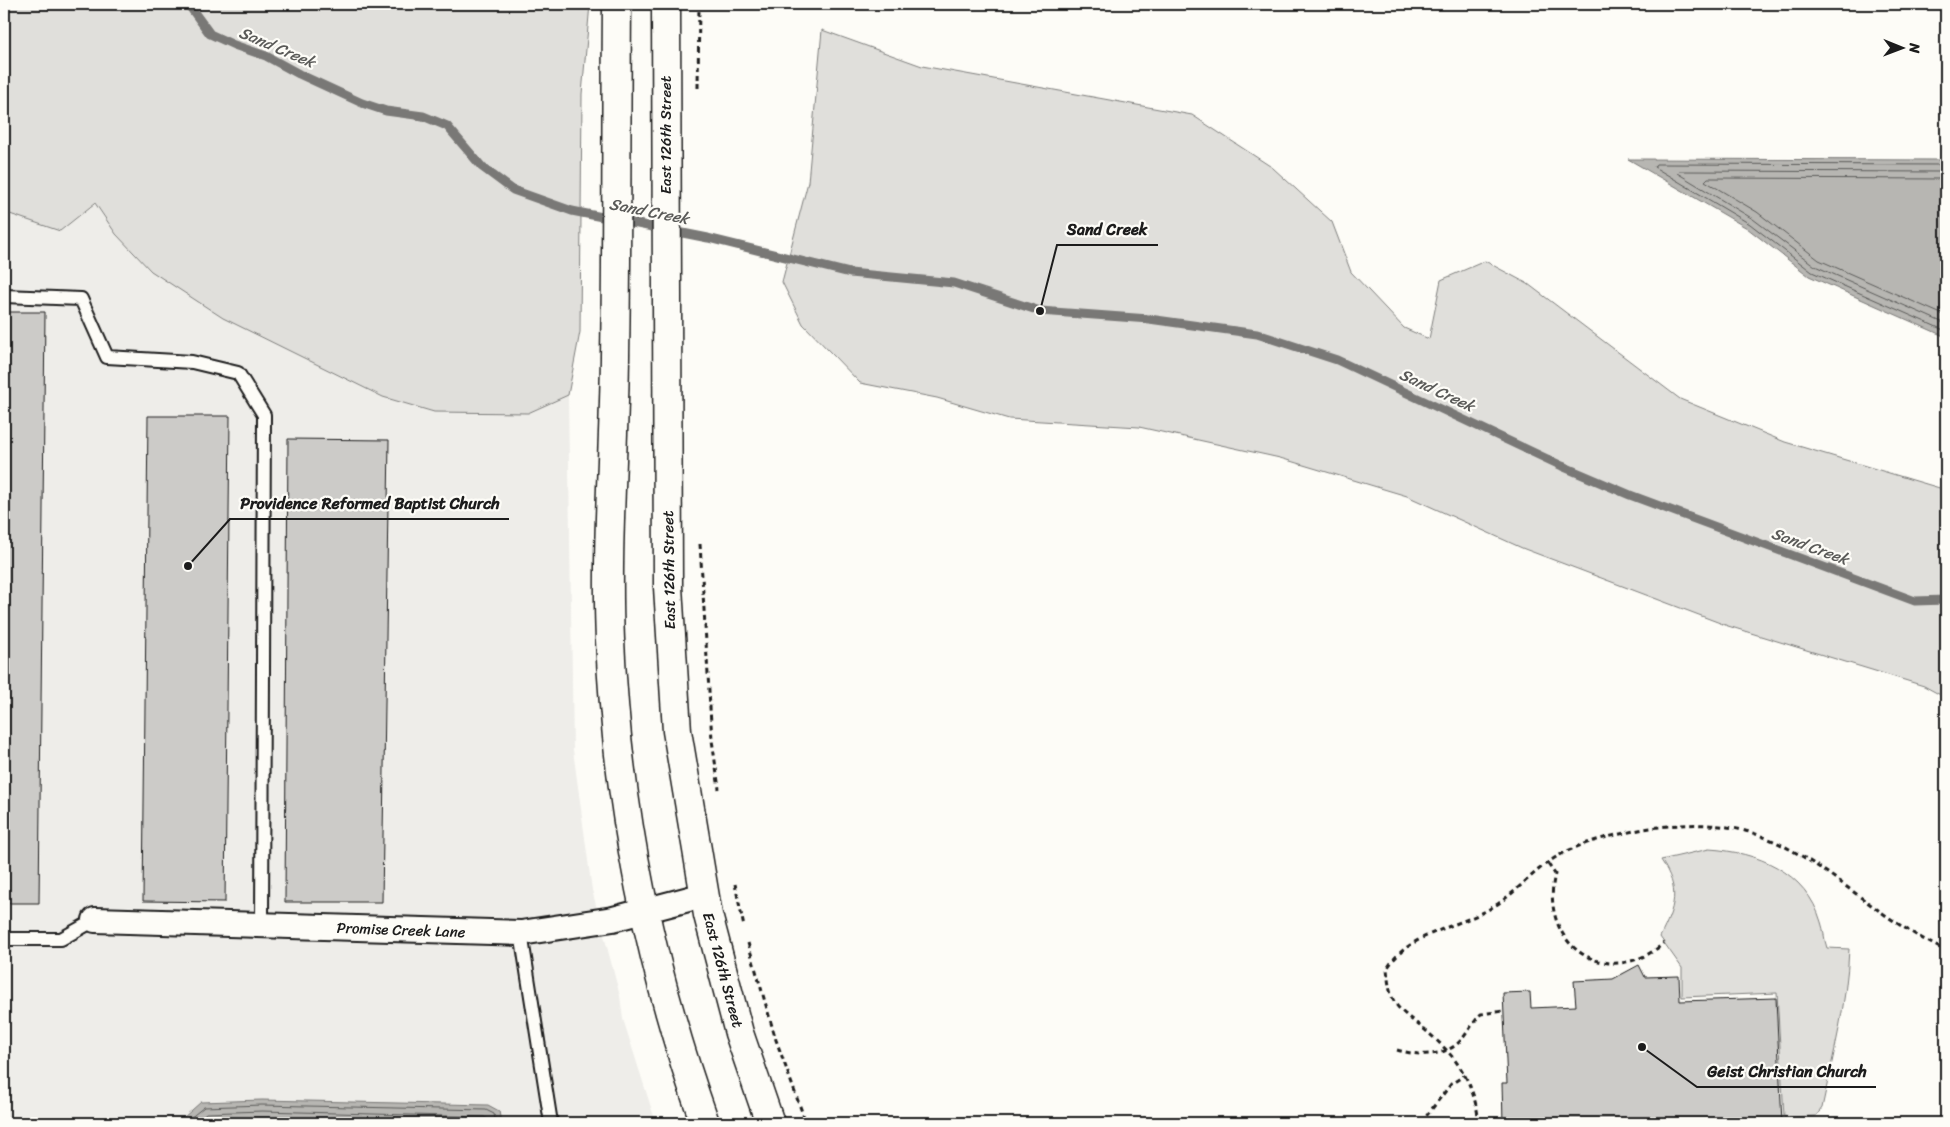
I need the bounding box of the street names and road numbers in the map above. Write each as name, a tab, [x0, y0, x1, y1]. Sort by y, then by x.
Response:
street label: East 126th Street	[653, 75, 679, 194]
street label: East 126th Street	[655, 510, 683, 630]
street label: East 126th Street	[695, 909, 751, 1031]
street label: Promise Creek Lane	[336, 915, 466, 945]

